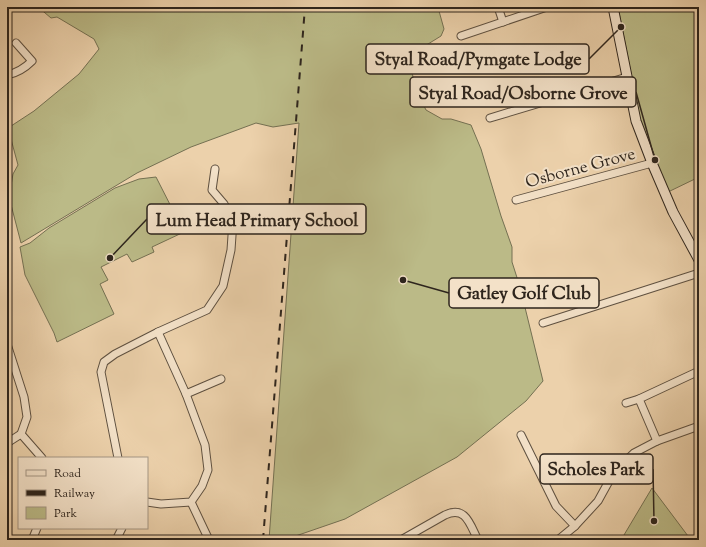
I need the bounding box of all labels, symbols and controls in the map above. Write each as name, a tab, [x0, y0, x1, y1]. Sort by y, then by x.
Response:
callout: Styal Road/Pymgate Lodge	[366, 44, 589, 74]
text: Styal Road/Pymgate Lodge	[374, 48, 582, 74]
callout: Styal Road/Osborne Grove	[410, 77, 636, 107]
text: Styal Road/Osborne Grove	[418, 82, 628, 108]
street label: Osborne Grove	[523, 143, 638, 195]
callout: Lum Head Primary School	[147, 204, 366, 234]
text: Lum Head Primary School	[156, 209, 359, 235]
callout: Gatley Golf Club	[449, 278, 599, 308]
text: Gatley Golf Club	[457, 282, 591, 308]
callout: Scholes Park	[540, 454, 653, 484]
legend	[18, 457, 148, 529]
text: Scholes Park	[547, 458, 645, 484]
text: Road	[54, 465, 81, 483]
text: Railway	[54, 485, 95, 503]
text: Park	[54, 505, 77, 523]

